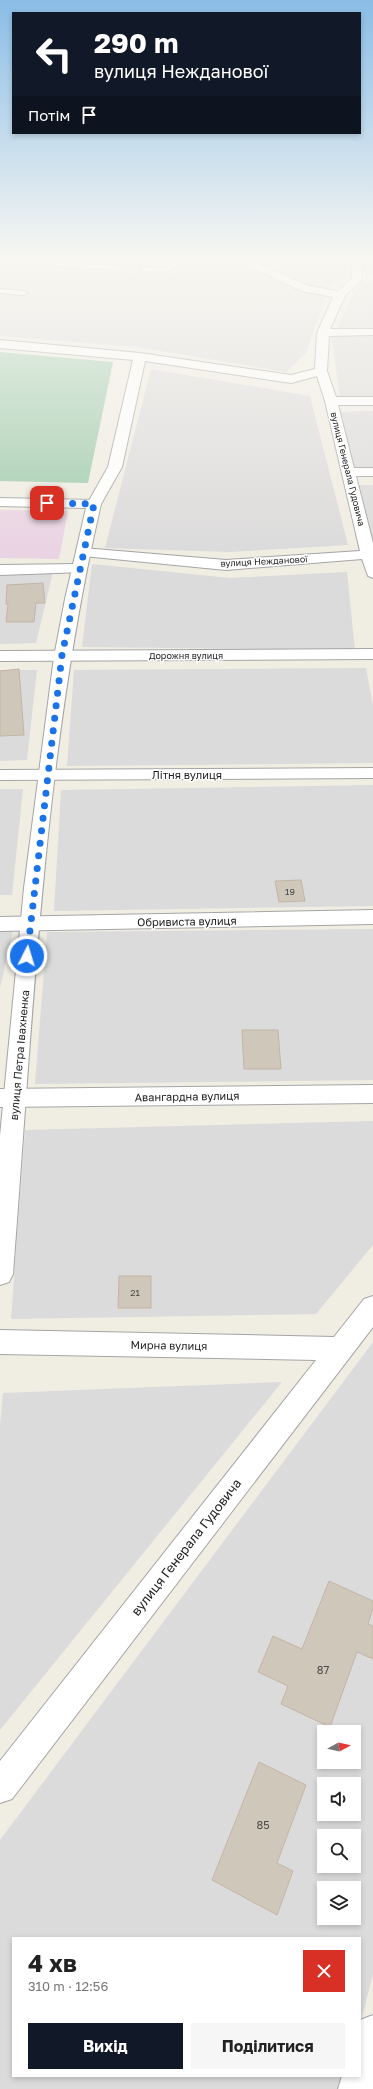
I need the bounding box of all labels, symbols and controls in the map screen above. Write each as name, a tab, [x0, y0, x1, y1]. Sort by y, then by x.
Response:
text: 290 m	[94, 26, 179, 59]
icon: left	[28, 28, 80, 80]
text: вулиця Нежданової	[94, 60, 268, 82]
icon: arrive	[78, 104, 100, 126]
text: Потім	[28, 106, 70, 124]
street label: вулиця Генерала Гудовича	[328, 411, 368, 527]
pin	[30, 486, 64, 520]
icon: arrive	[36, 492, 58, 514]
street label: вулиця Нежданової	[220, 553, 308, 569]
street label: Дорожня вулиця	[149, 650, 223, 661]
street label: Літня вулиця	[152, 768, 222, 781]
house number: 19	[285, 886, 295, 897]
street label: Обривиста вулиця	[137, 914, 237, 928]
position arrow	[6, 935, 48, 977]
street label: вулиця Петра Івахненка	[7, 989, 31, 1121]
street label: Авангардна вулиця	[134, 1089, 240, 1103]
house number: 21	[130, 1287, 140, 1298]
street label: Мирна вулиця	[130, 1338, 208, 1352]
street label: вулиця Генерала Гудовича	[128, 1475, 244, 1619]
house number: 87	[317, 1663, 329, 1676]
north arrow	[317, 1725, 361, 1769]
map controls	[317, 1725, 361, 1925]
button: sound	[317, 1777, 361, 1821]
house number: 85	[256, 1818, 270, 1831]
button: search	[317, 1829, 361, 1873]
button: layers	[317, 1881, 361, 1925]
text: 4 хв	[28, 1948, 77, 1977]
button: close	[303, 1950, 345, 1992]
text: 310 m · 12:56	[28, 1978, 108, 1994]
button: Вихід	[28, 2023, 183, 2069]
button: Поділитися	[191, 2023, 345, 2069]

